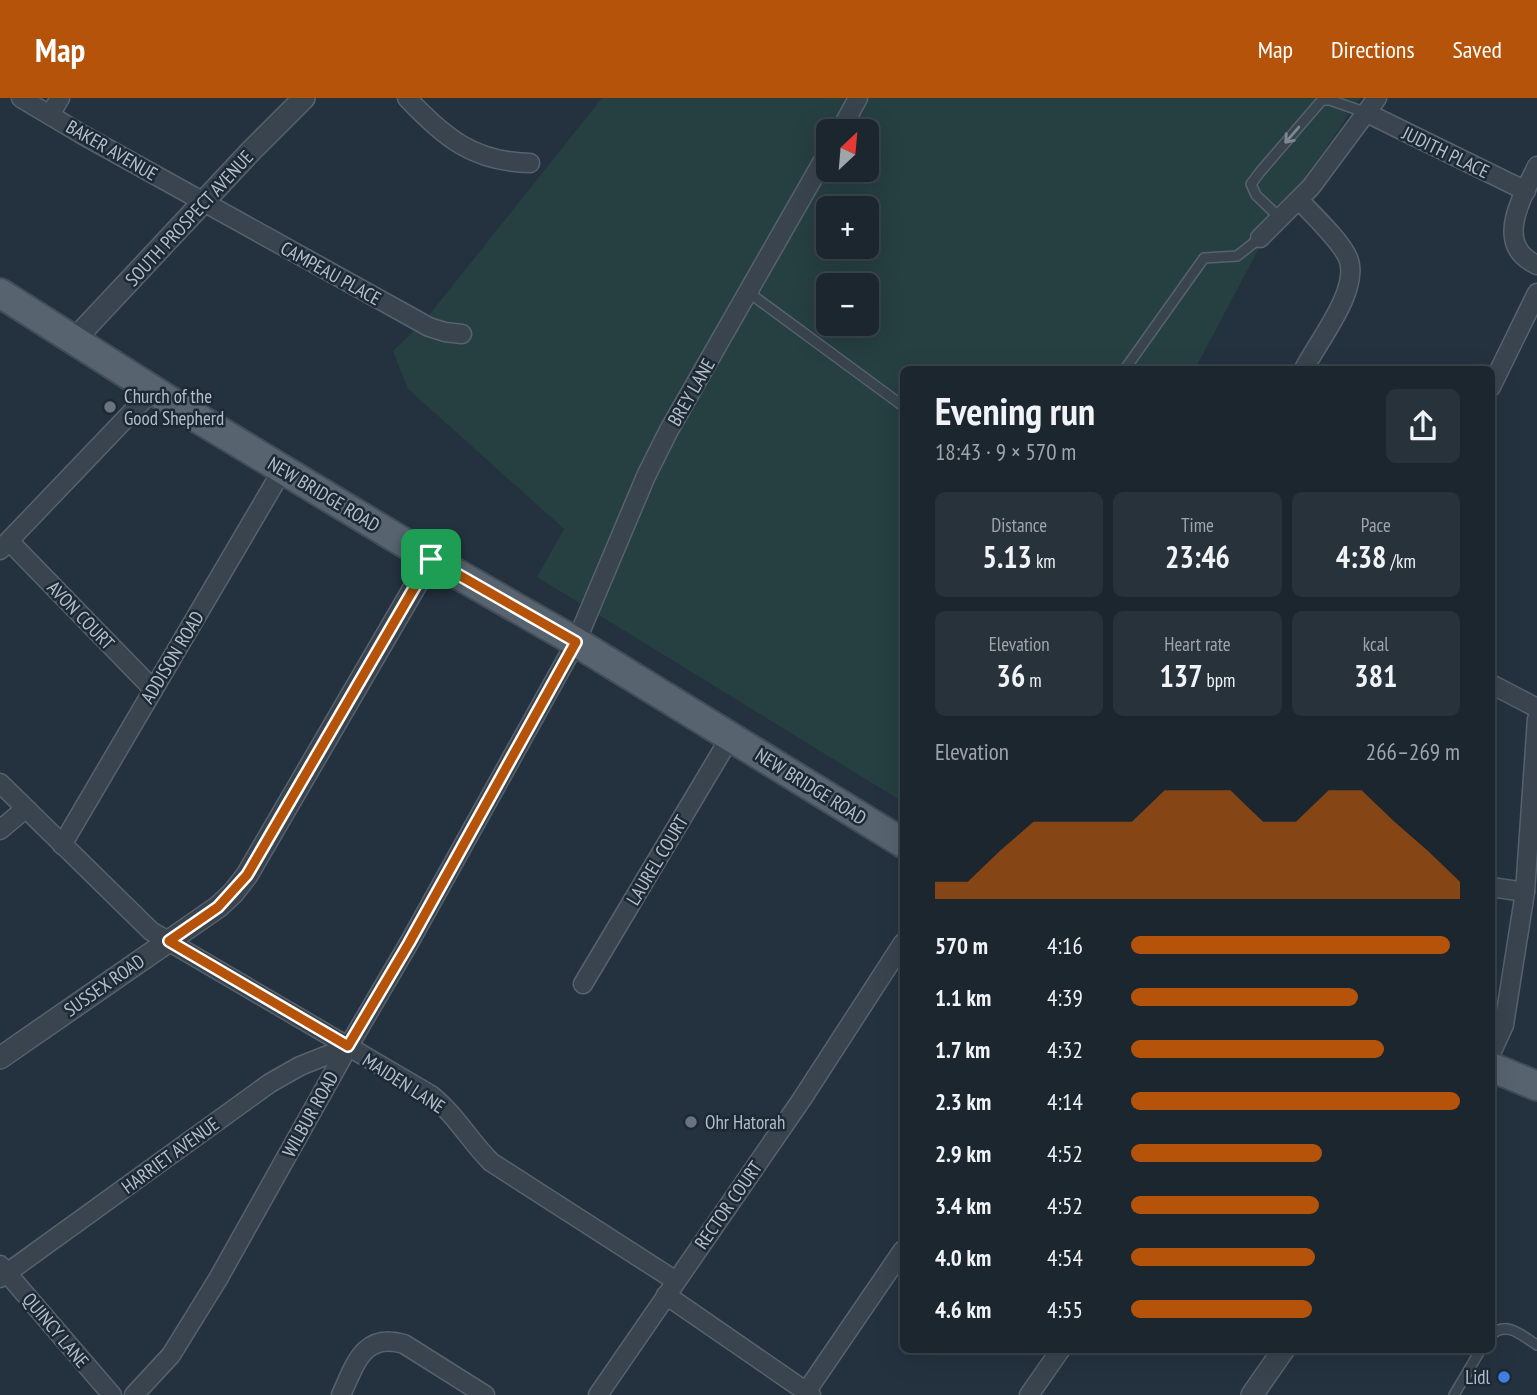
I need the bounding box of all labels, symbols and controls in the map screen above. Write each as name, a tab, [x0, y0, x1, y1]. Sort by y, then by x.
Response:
text: Map	[35, 28, 85, 71]
text: Map	[1258, 34, 1293, 65]
text: Directions	[1331, 34, 1415, 65]
text: Saved	[1453, 34, 1502, 65]
street label: BAKER AVENUE	[62, 114, 162, 186]
north arrow	[816, 119, 878, 182]
map controls	[816, 119, 879, 336]
street label: JUDITH PLACE	[1398, 120, 1493, 183]
one-way arrow	[1284, 126, 1300, 144]
street label: SOUTH PROSPECT AVENUE	[120, 145, 258, 291]
button: +	[816, 196, 879, 259]
street label: CAMPEAU PLACE	[277, 236, 385, 310]
button: −	[816, 273, 879, 336]
street label: BREY LANE	[662, 354, 720, 430]
place label: Church of the Good Shepherd	[124, 384, 224, 430]
text: Evening run	[935, 386, 1095, 435]
button: share	[1386, 389, 1460, 463]
marker: Church of the Good Shepherd	[102, 399, 118, 415]
text: 18:43 · 9 × 570 m	[935, 437, 1076, 466]
street label: NEW BRIDGE ROAD	[264, 451, 384, 537]
text: Distance	[991, 513, 1047, 537]
text: Time	[1181, 513, 1214, 537]
text: Pace	[1361, 513, 1391, 537]
pin	[401, 529, 461, 589]
text: 5.13	[983, 537, 1032, 576]
text: 23:46	[1165, 537, 1230, 576]
text: 4:38	[1336, 537, 1386, 576]
icon: arrive	[412, 540, 450, 578]
text: km	[1032, 549, 1056, 573]
text: /km	[1386, 549, 1416, 573]
street label: AVON COURT	[42, 576, 120, 655]
street label: ADDISON ROAD	[135, 606, 209, 708]
text: Elevation	[989, 632, 1050, 656]
text: Heart rate	[1164, 632, 1231, 656]
text: kcal	[1363, 632, 1389, 656]
text: 36	[997, 656, 1025, 695]
text: 137	[1160, 656, 1203, 695]
text: 381	[1354, 656, 1397, 695]
text: m	[1025, 668, 1042, 692]
text: bpm	[1203, 668, 1235, 692]
text: Elevation	[935, 737, 1009, 766]
text: 266–269 m	[1366, 737, 1460, 766]
street label: NEW BRIDGE ROAD	[751, 742, 871, 830]
street label: LAUREL COURT	[621, 810, 693, 909]
text: 570 m	[935, 931, 988, 960]
text: 4:16	[1047, 931, 1083, 960]
street label: SUSSEX ROAD	[59, 948, 149, 1022]
text: 1.1 km	[935, 983, 991, 1012]
text: 4:39	[1047, 983, 1083, 1012]
text: 1.7 km	[935, 1035, 990, 1064]
text: 4:32	[1047, 1035, 1083, 1064]
street label: MAIDEN LANE	[358, 1048, 450, 1118]
street label: WILBUR ROAD	[277, 1067, 343, 1161]
text: 2.3 km	[935, 1087, 991, 1116]
text: 4:14	[1047, 1087, 1083, 1116]
place label: Ohr Hatorah	[705, 1110, 785, 1134]
street label: HARRIET AVENUE	[116, 1112, 224, 1198]
marker: Ohr Hatorah	[683, 1114, 699, 1130]
text: 2.9 km	[935, 1139, 991, 1168]
text: 4:52	[1047, 1139, 1083, 1168]
street label: RECTOR COURT	[689, 1156, 767, 1254]
text: 3.4 km	[935, 1191, 991, 1220]
text: 4:52	[1047, 1191, 1083, 1220]
text: 4.0 km	[935, 1243, 991, 1272]
text: 4:54	[1047, 1243, 1083, 1272]
street label: QUINCY LANE	[18, 1288, 94, 1372]
text: 4.6 km	[935, 1295, 991, 1324]
text: 4:55	[1047, 1295, 1083, 1324]
place label: Lidl	[1465, 1365, 1491, 1389]
marker: Lidl	[1496, 1369, 1512, 1385]

